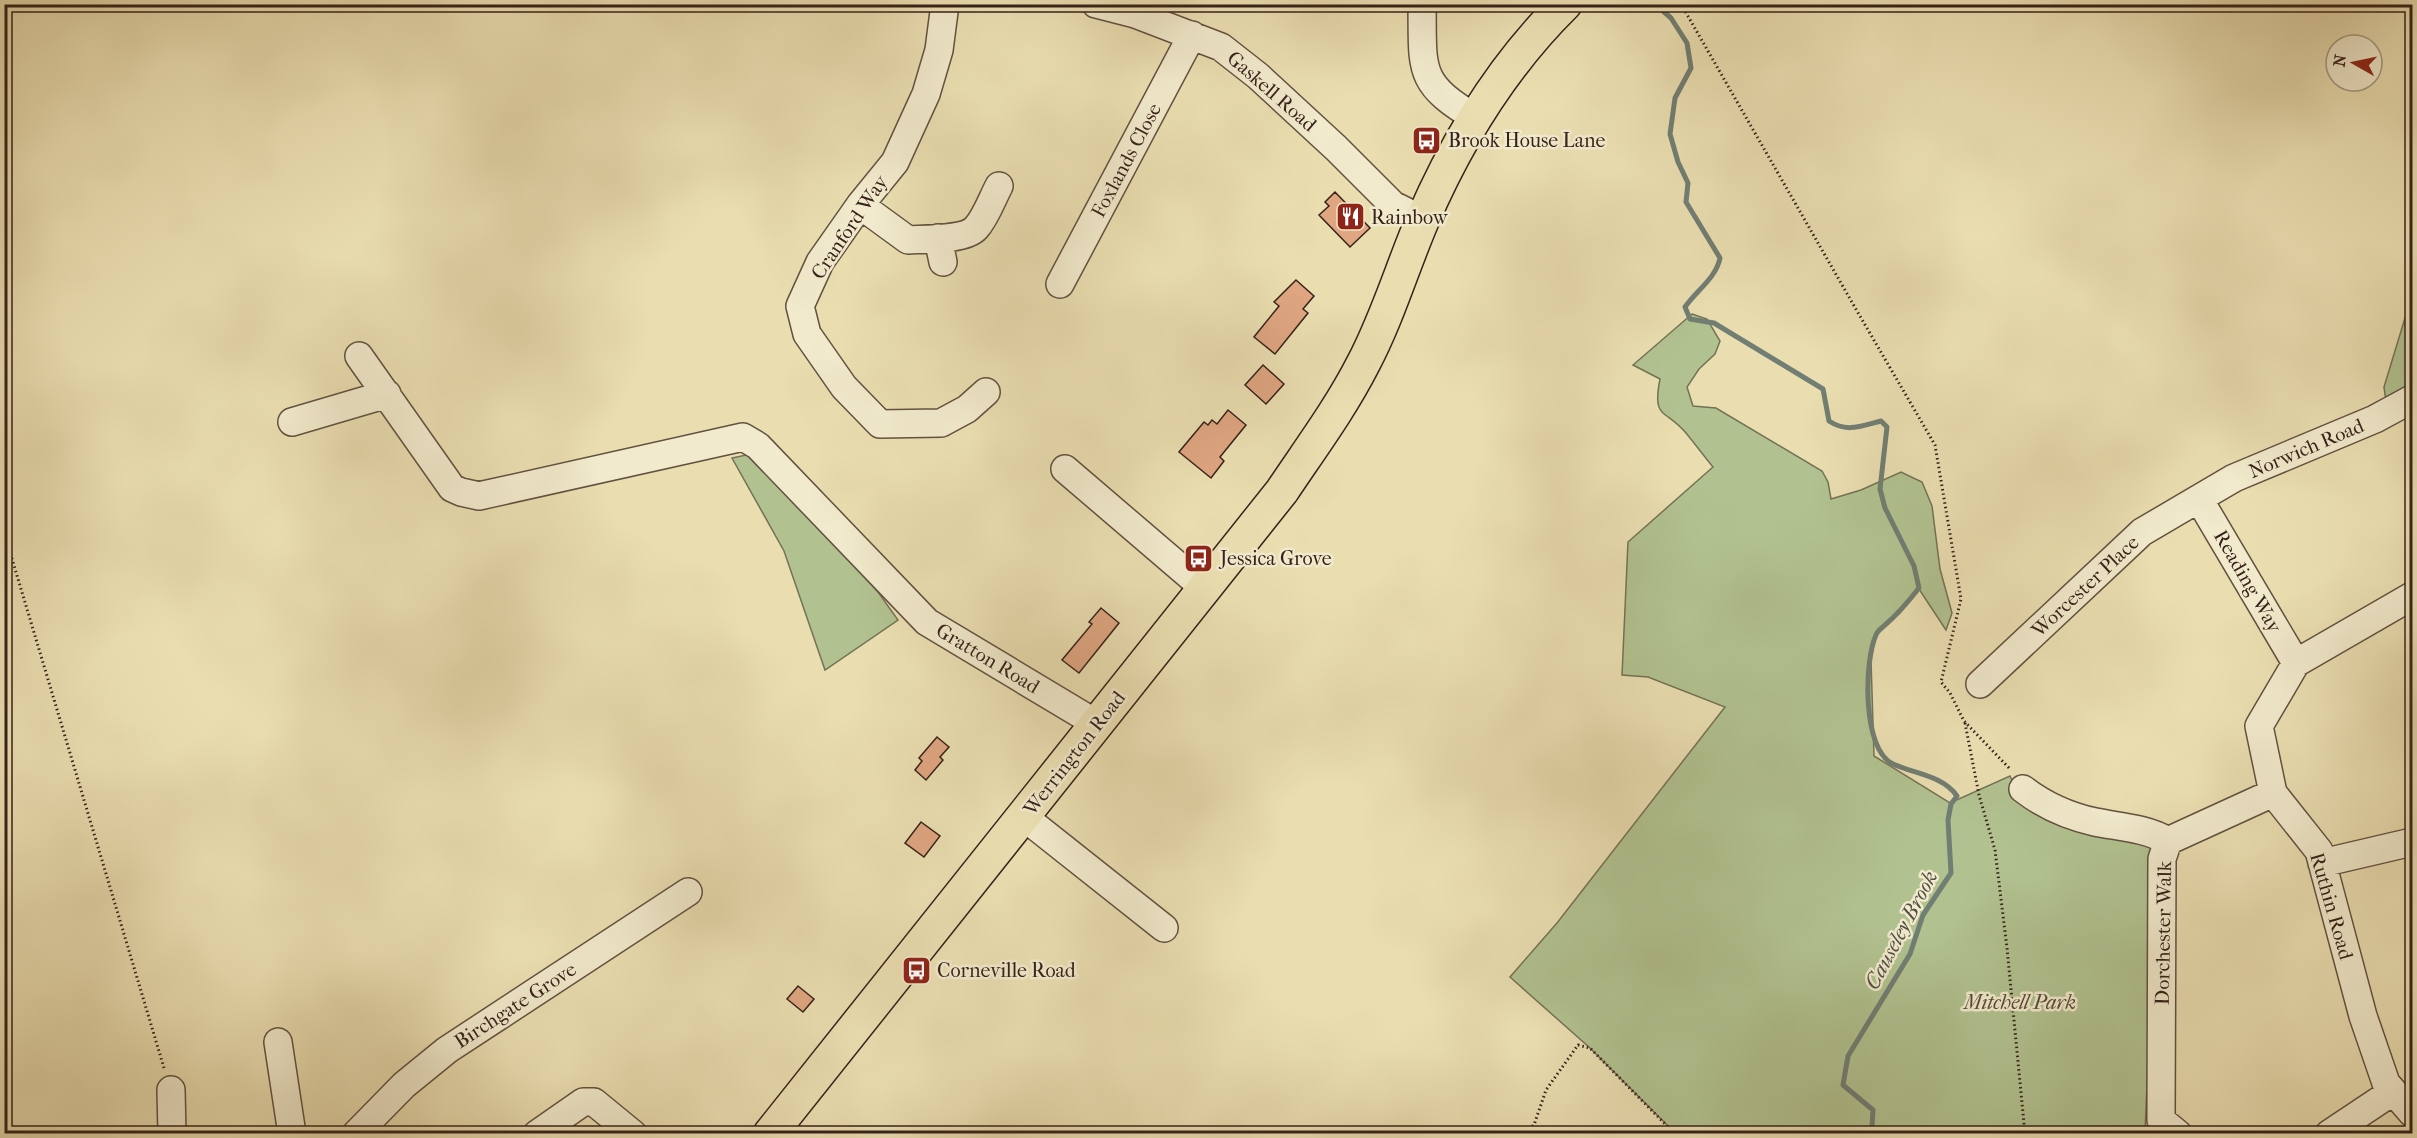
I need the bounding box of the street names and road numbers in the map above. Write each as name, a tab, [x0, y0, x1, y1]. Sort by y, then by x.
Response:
street label: Gaskell Road	[1222, 46, 1322, 137]
street label: Foxlands Close	[1087, 99, 1166, 221]
street label: Cranford Way	[806, 170, 893, 284]
street label: Norwich Road	[2245, 413, 2368, 483]
street label: Reading Way	[2209, 526, 2287, 638]
street label: Worcester Place	[2026, 531, 2144, 643]
street label: Gratton Road	[932, 619, 1045, 699]
street label: Werrington Road	[1018, 686, 1131, 821]
street label: Ruthin Road	[2305, 850, 2358, 963]
street label: Dorchester Walk	[2151, 860, 2176, 1005]
street label: Birchgate Grove	[450, 957, 580, 1053]

